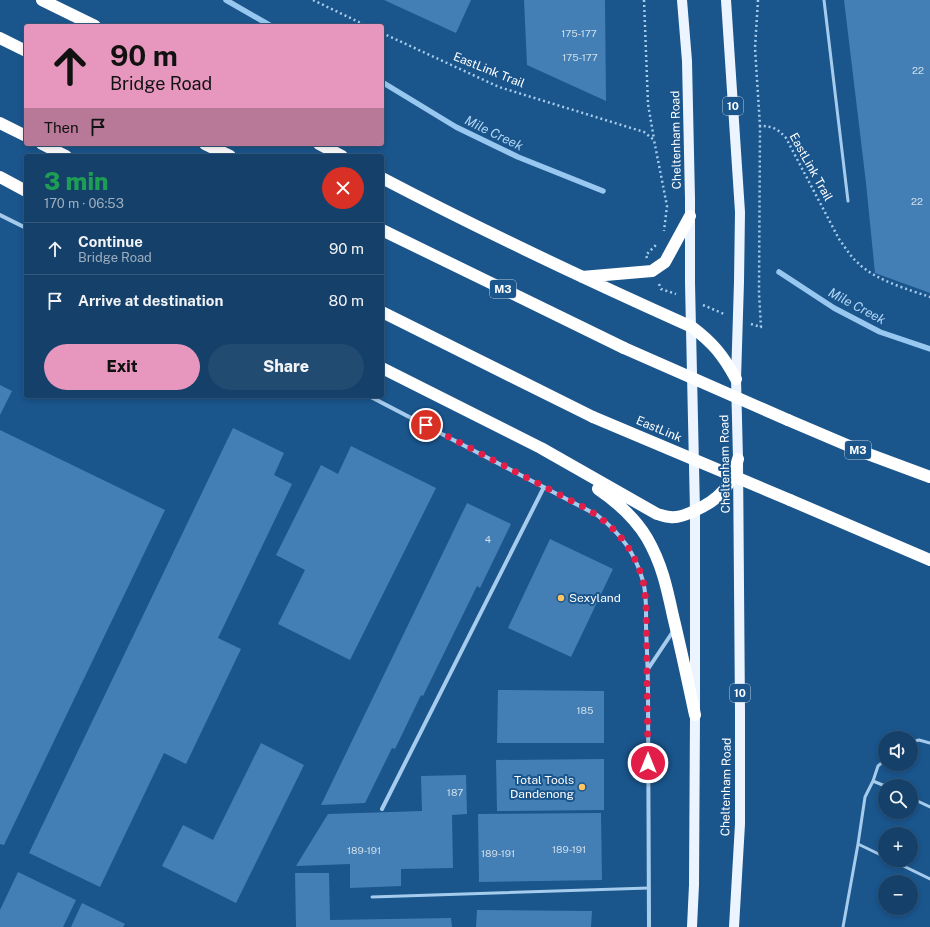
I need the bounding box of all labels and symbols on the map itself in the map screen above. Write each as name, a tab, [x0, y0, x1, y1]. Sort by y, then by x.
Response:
house number: 175-177	[561, 27, 597, 39]
street label: EastLink Trail	[451, 49, 527, 91]
house number: 175-177	[562, 51, 598, 63]
house number: 22	[912, 64, 924, 76]
street label: Cheltenham Road	[668, 91, 684, 189]
road number: 10	[723, 97, 743, 115]
water label: Mile Creek	[463, 113, 525, 153]
street label: EastLink Trail	[787, 131, 836, 204]
house number: 22	[911, 195, 923, 207]
road number: M3	[490, 280, 516, 298]
water label: Mile Creek	[826, 285, 888, 327]
pin	[409, 408, 443, 442]
street label: EastLink	[634, 413, 684, 445]
street label: Cheltenham Road	[717, 415, 733, 513]
road number: M3	[845, 441, 871, 459]
house number: 4	[485, 533, 491, 545]
place label: Sexyland	[569, 591, 621, 605]
marker: Sexyland	[556, 593, 566, 603]
road number: 10	[730, 684, 750, 702]
house number: 185	[577, 704, 593, 716]
street label: Cheltenham Road	[718, 738, 734, 836]
position arrow	[627, 742, 669, 784]
place label: Total Tools Dandenong	[510, 773, 574, 801]
marker: Total Tools Dandenong	[577, 782, 587, 792]
house number: 187	[447, 786, 463, 798]
house number: 189-191	[552, 843, 586, 855]
house number: 189-191	[347, 844, 381, 856]
house number: 189-191	[481, 847, 515, 859]

